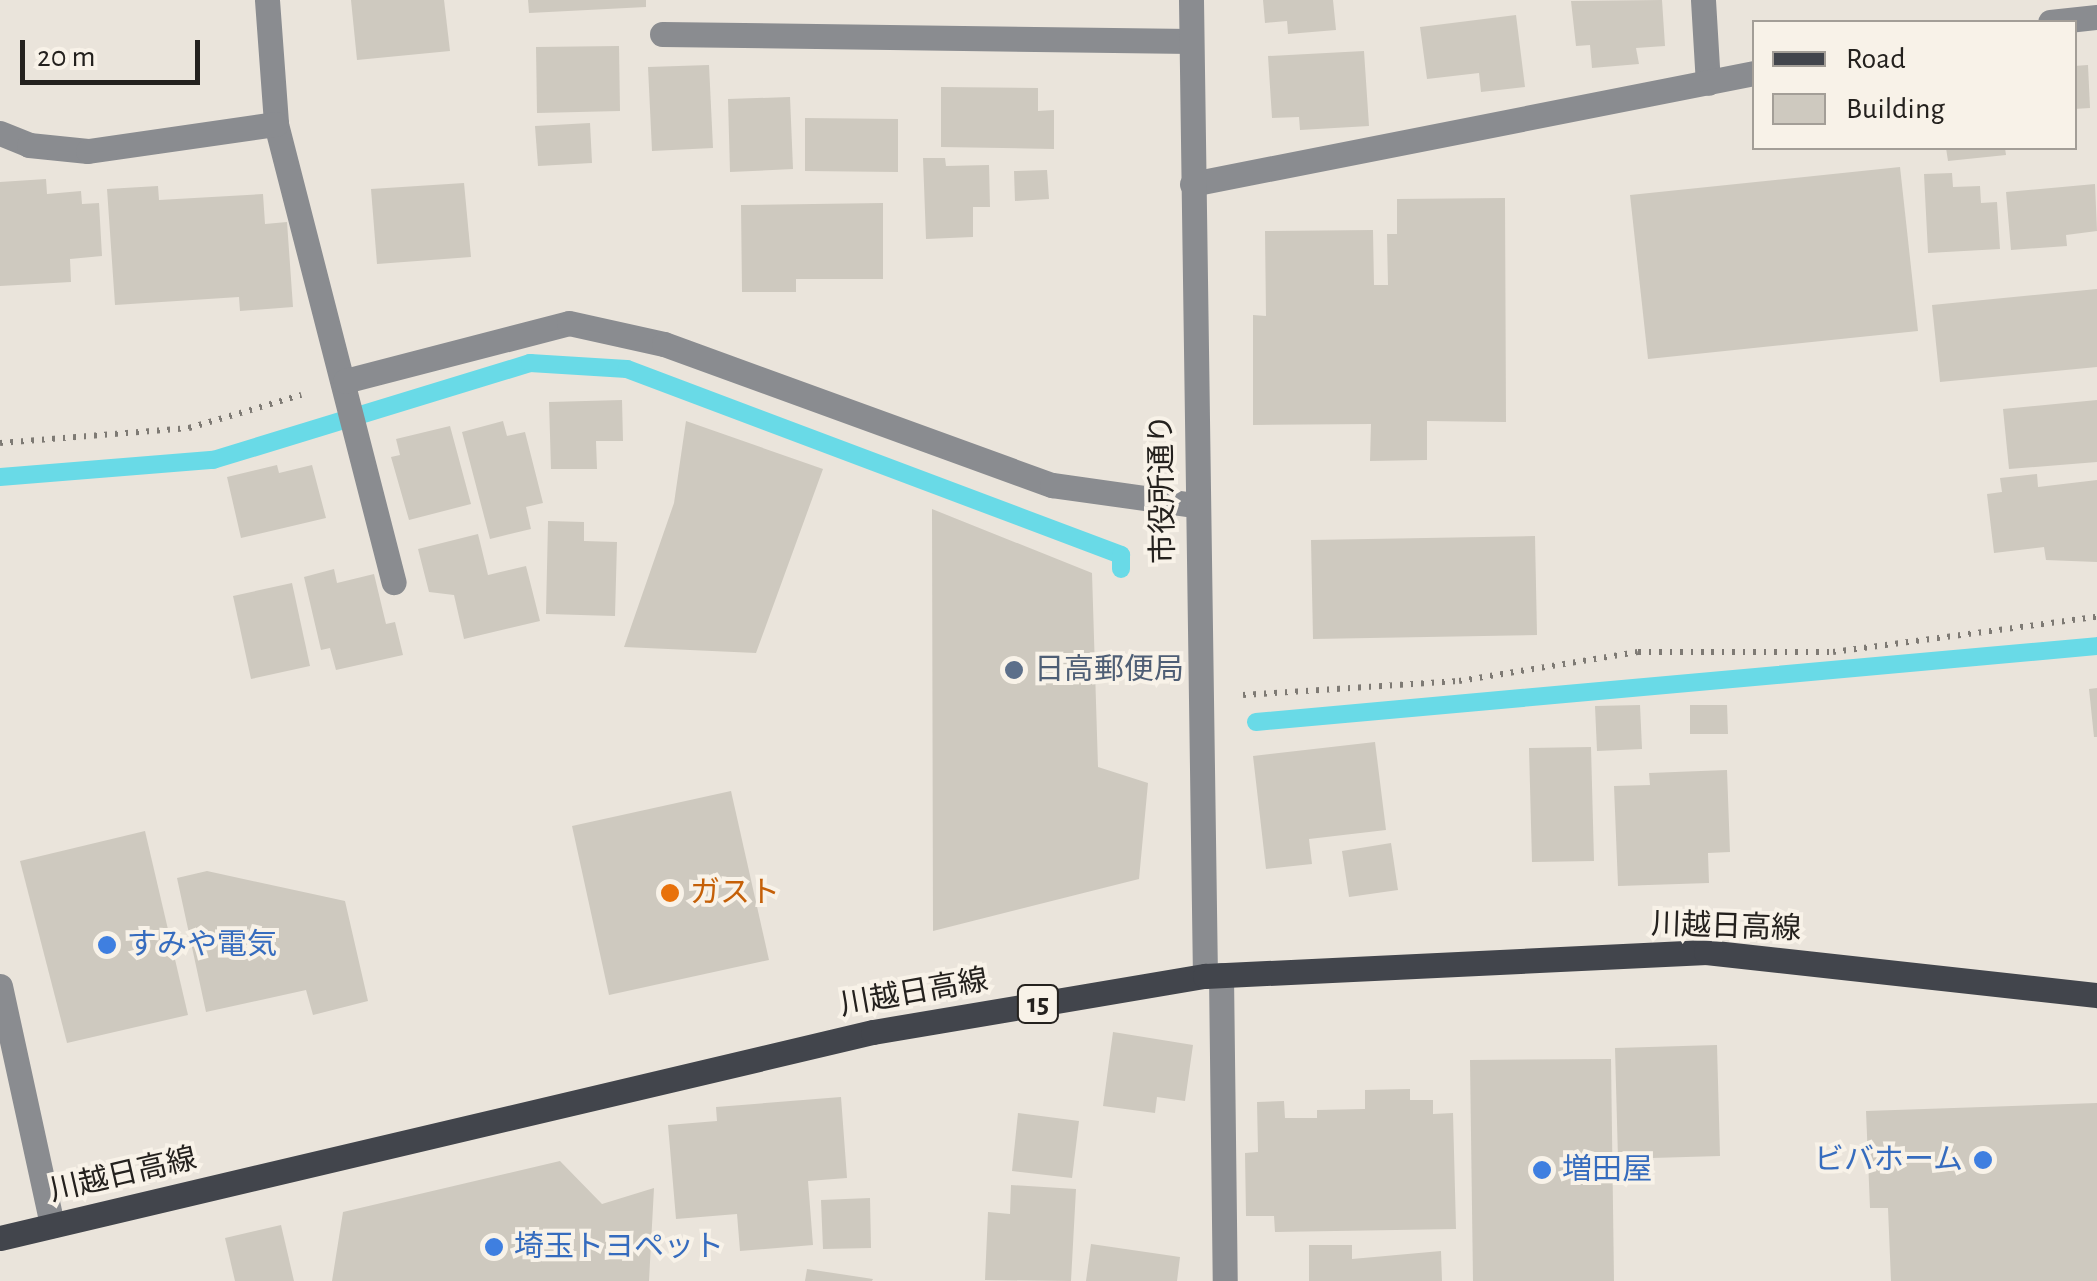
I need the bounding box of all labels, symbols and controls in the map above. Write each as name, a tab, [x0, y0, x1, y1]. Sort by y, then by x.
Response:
scale bar	[25, 20, 205, 82]
legend	[1752, 20, 2077, 150]
text: 20 m	[37, 42, 95, 72]
text: Road	[1846, 44, 1906, 74]
text: Building	[1846, 94, 1945, 124]
street label: 市役所通り	[1144, 414, 1182, 564]
place label: 日高郵便局	[1034, 652, 1184, 688]
marker: 日高郵便局	[1003, 659, 1025, 681]
place label: ガスト	[690, 875, 780, 911]
marker: ガスト	[659, 882, 681, 904]
street label: 川越日高線	[1650, 906, 1802, 948]
place label: すみや電気	[127, 927, 277, 963]
marker: すみや電気	[96, 934, 118, 956]
street label: 川越日高線	[837, 962, 991, 1024]
road number: 15	[1016, 981, 1060, 1027]
street label: 川越日高線	[46, 1141, 200, 1209]
place label: ビバホーム	[1813, 1142, 1963, 1178]
marker: ビバホーム	[1972, 1149, 1994, 1171]
place label: 増田屋	[1562, 1152, 1652, 1188]
marker: 増田屋	[1531, 1159, 1553, 1181]
place label: 埼玉トヨペット	[514, 1229, 724, 1265]
marker: 埼玉トヨペット	[483, 1236, 505, 1258]

